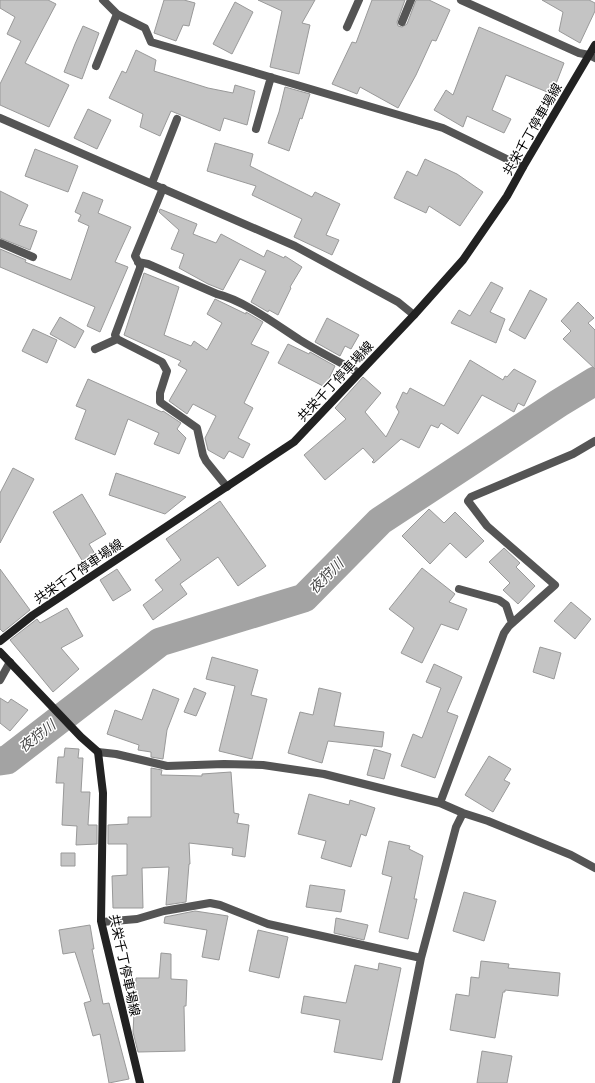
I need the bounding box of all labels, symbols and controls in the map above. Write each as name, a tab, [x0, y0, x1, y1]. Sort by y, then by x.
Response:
street label: 共栄千丁停車場線	[499, 80, 565, 178]
street label: 共栄千丁停車場線	[294, 338, 376, 424]
street label: 共栄千丁停車場線	[30, 535, 126, 607]
water label: 夜狩川	[305, 553, 349, 597]
water label: 夜狩川	[15, 715, 61, 756]
street label: 共栄千丁停車場線	[106, 912, 144, 1018]

